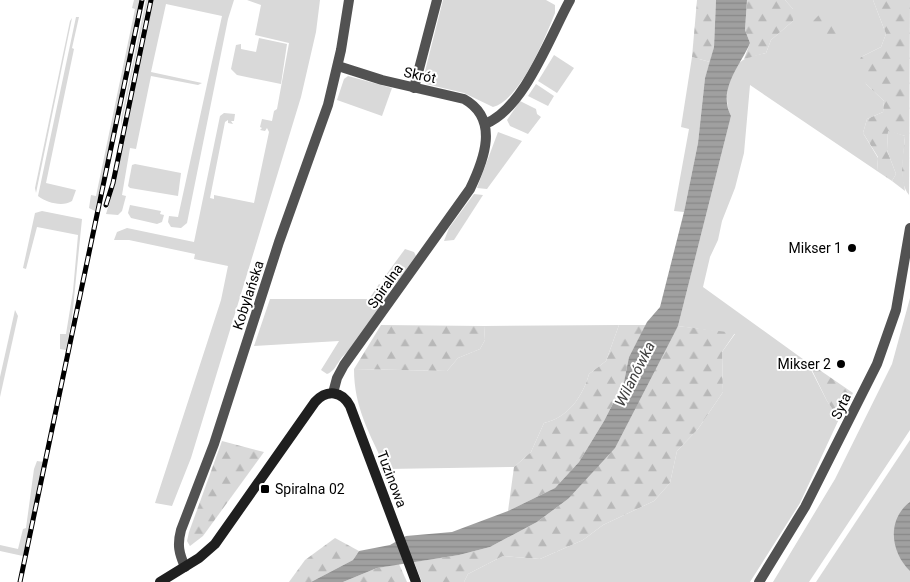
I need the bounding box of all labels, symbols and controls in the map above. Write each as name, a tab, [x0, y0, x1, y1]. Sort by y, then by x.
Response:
street label: Skrót	[402, 64, 438, 86]
place label: Mikser 1	[789, 240, 842, 256]
marker: Mikser 1	[846, 242, 858, 254]
street label: Kobylańska	[229, 258, 267, 332]
street label: Spiralna	[364, 261, 406, 311]
water label: Wilanówka	[611, 338, 659, 409]
place label: Mikser 2	[778, 356, 831, 372]
marker: Mikser 2	[835, 358, 847, 370]
street label: Syta	[828, 390, 854, 422]
street label: Tuzinowa	[374, 448, 410, 510]
place label: Spiralna 02	[275, 481, 345, 497]
marker: Spiralna 02	[259, 483, 271, 495]

